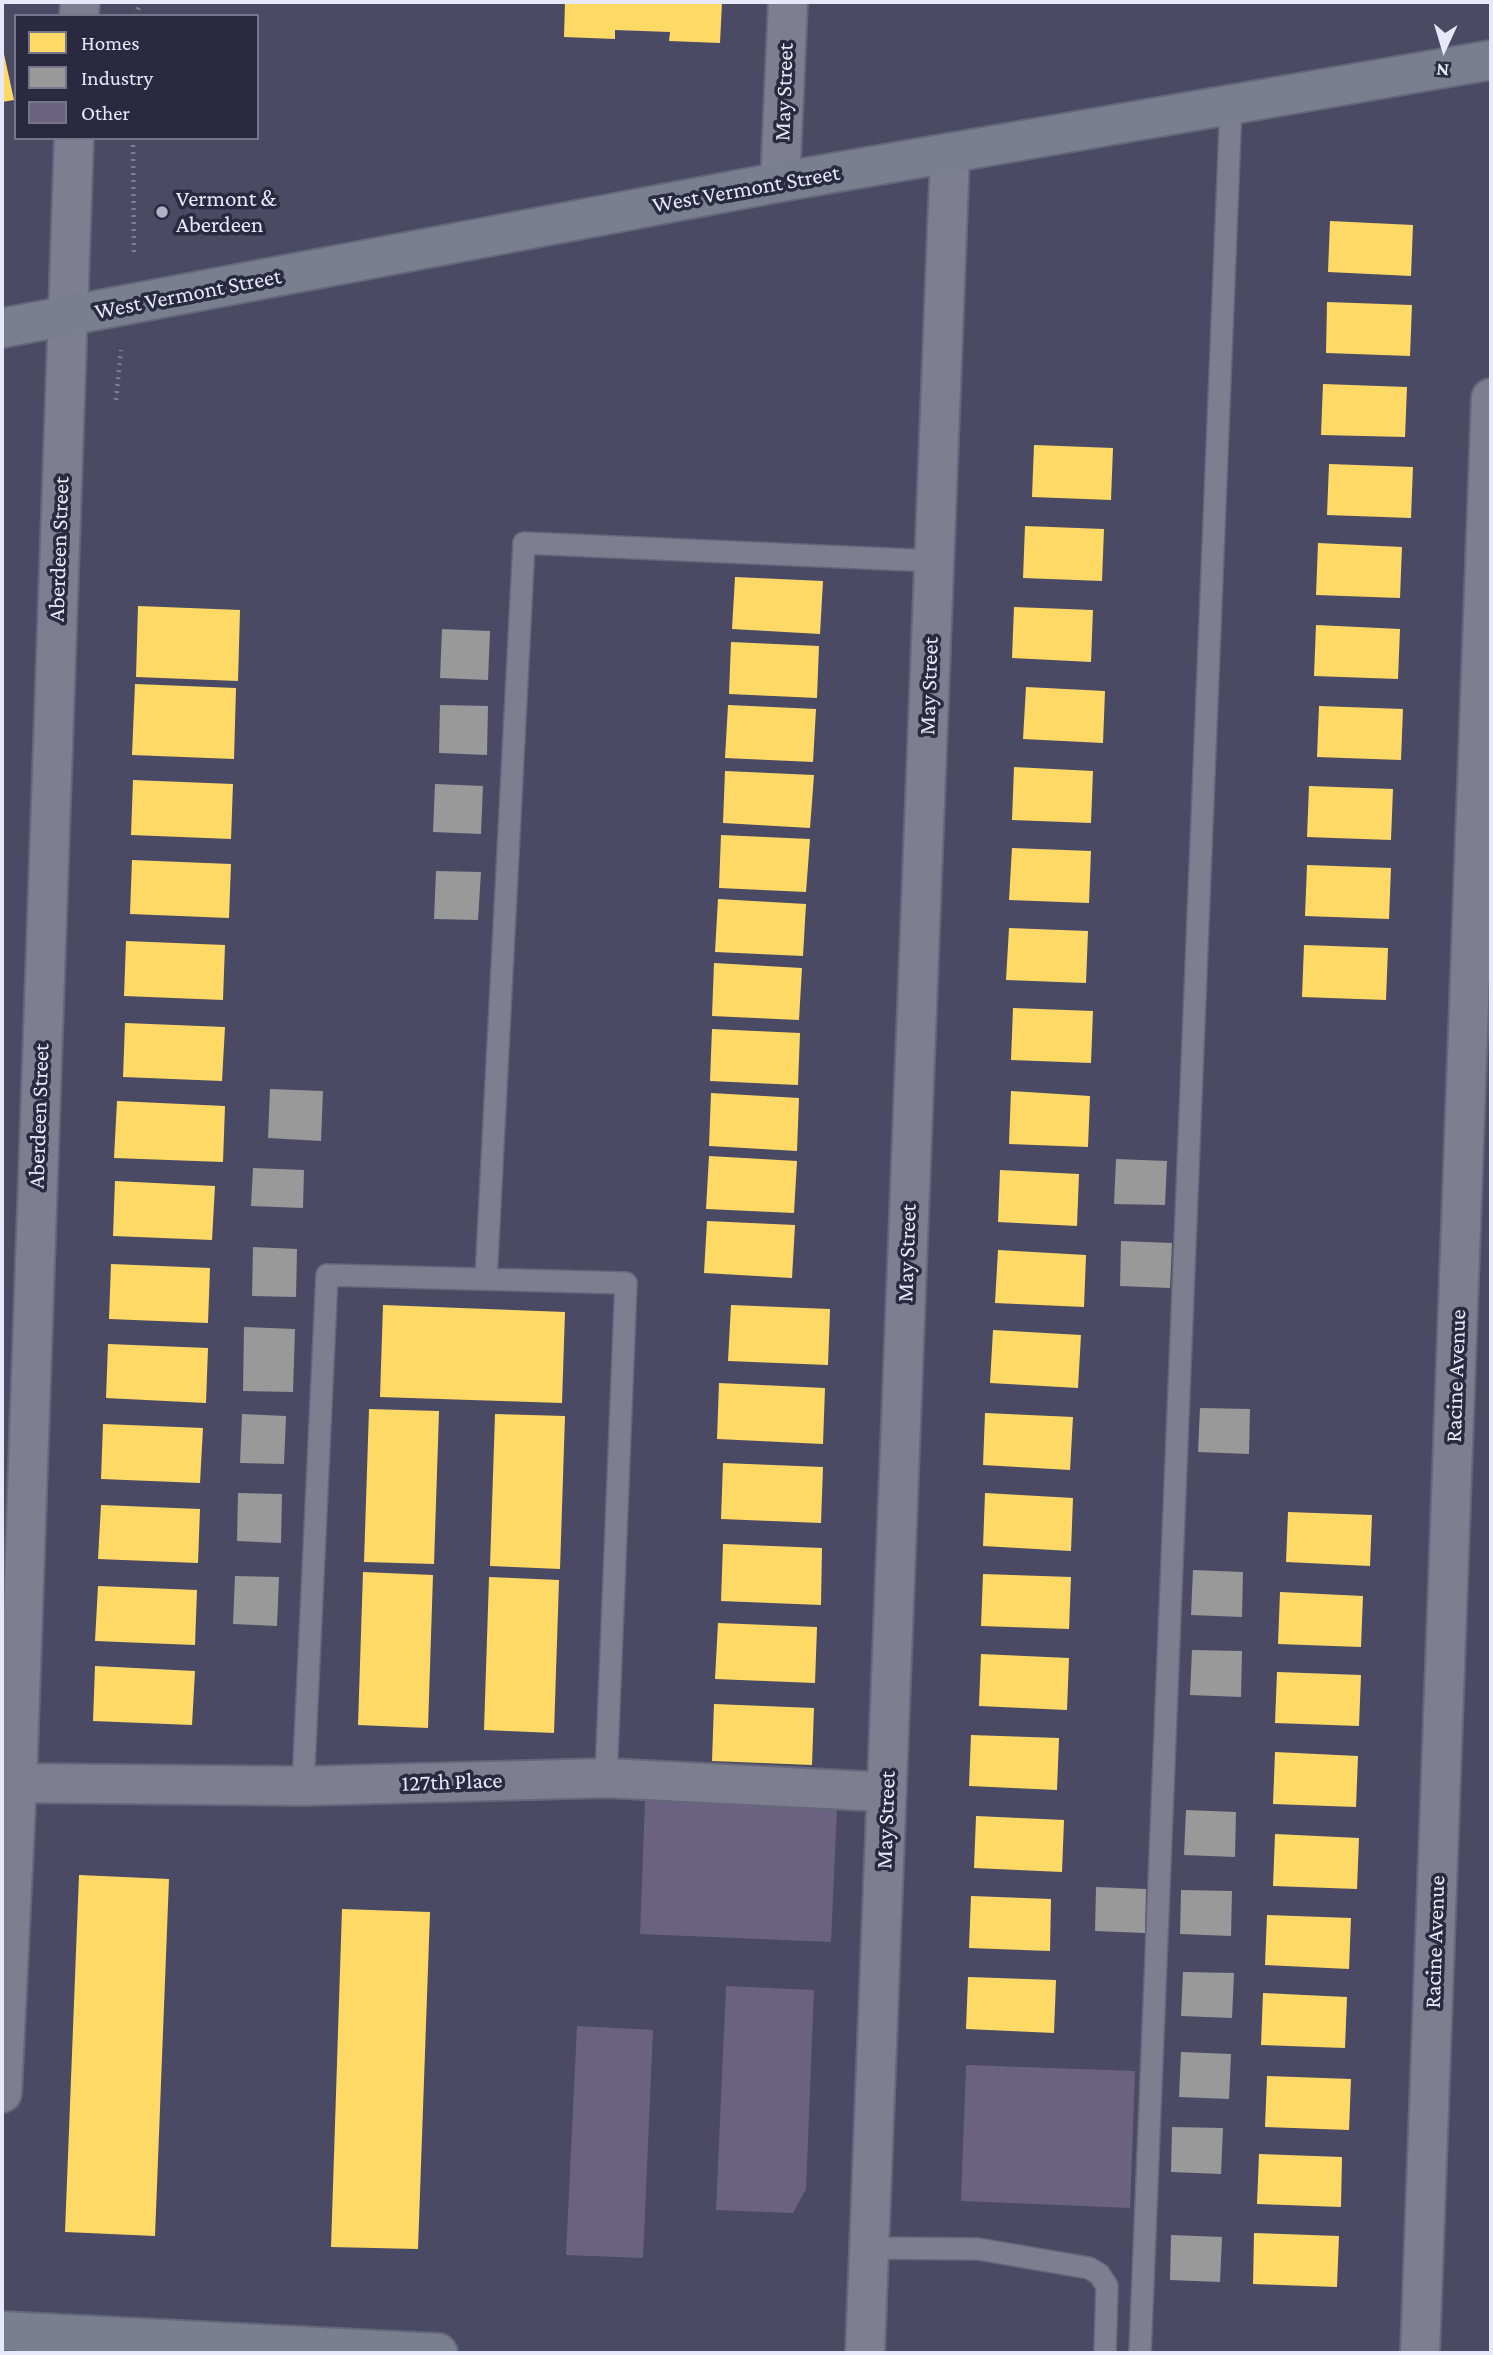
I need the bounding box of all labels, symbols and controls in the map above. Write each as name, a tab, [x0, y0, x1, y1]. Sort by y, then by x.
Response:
legend	[14, 14, 259, 140]
north arrow	[1409, 14, 1479, 84]
text: Homes	[81, 31, 140, 55]
street label: May Street	[768, 42, 800, 142]
text: N	[1435, 60, 1450, 81]
text: Industry	[81, 66, 153, 90]
text: Other	[81, 101, 130, 125]
street label: West Vermont Street	[650, 159, 842, 219]
place label: Vermont & Aberdeen	[176, 185, 277, 239]
marker: Vermont & Aberdeen	[154, 204, 170, 220]
street label: West Vermont Street	[92, 262, 284, 326]
street label: Aberdeen Street	[43, 476, 75, 622]
street label: May Street	[913, 636, 945, 736]
street label: Aberdeen Street	[23, 1043, 55, 1189]
street label: May Street	[891, 1203, 923, 1303]
street label: Racine Avenue	[1440, 1309, 1472, 1443]
street label: 127th Place	[401, 1766, 503, 1798]
street label: May Street	[870, 1770, 902, 1870]
street label: Racine Avenue	[1419, 1875, 1451, 2009]

